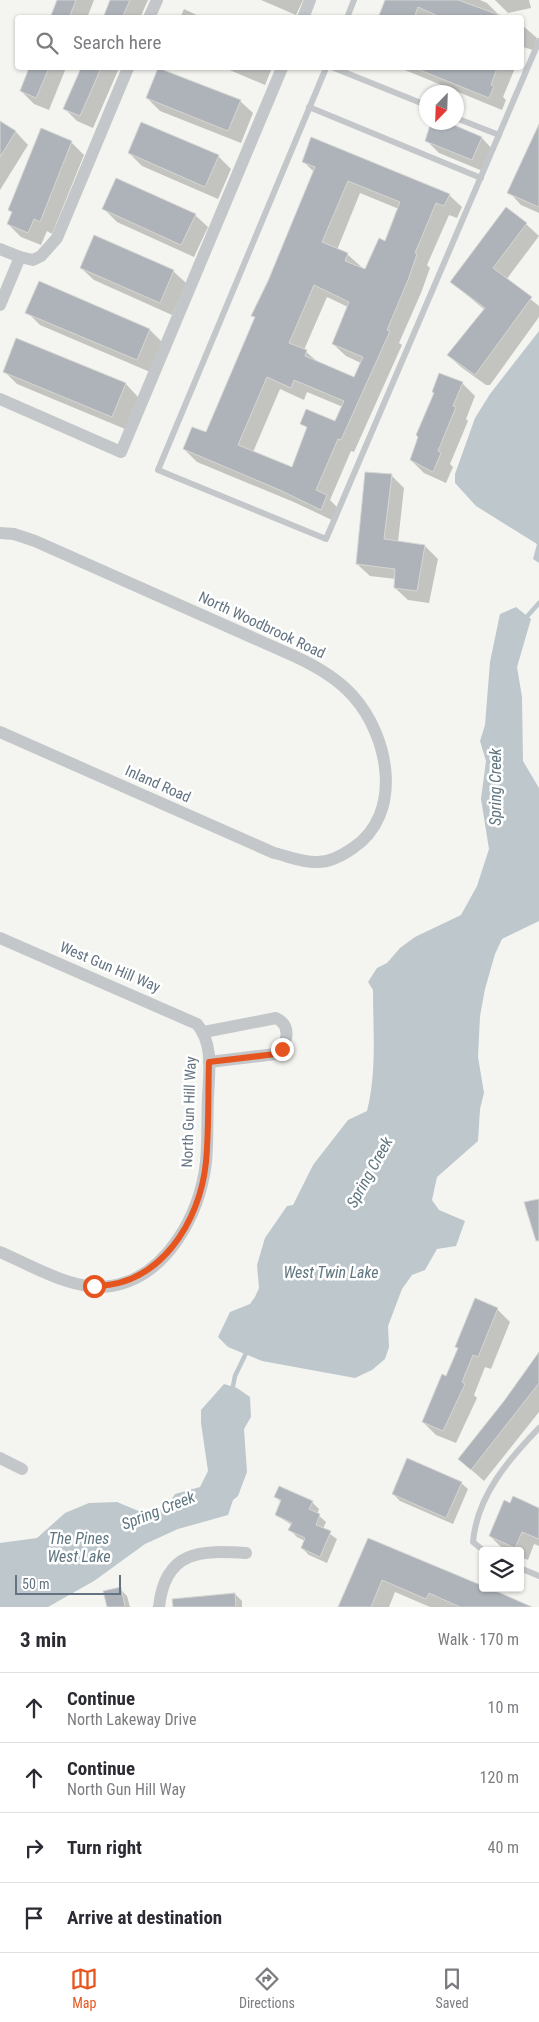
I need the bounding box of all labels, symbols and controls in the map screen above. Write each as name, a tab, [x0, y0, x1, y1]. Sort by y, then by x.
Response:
search box	[15, 15, 524, 70]
icon: search	[33, 29, 61, 57]
text: Search here	[73, 31, 161, 54]
north arrow	[419, 85, 464, 130]
street label: North Woodbrook Road	[196, 588, 328, 662]
water label: Spring Creek	[486, 747, 505, 826]
street label: Inland Road	[122, 762, 194, 806]
street label: West Gun Hill Way	[57, 938, 163, 996]
route end	[271, 1038, 294, 1061]
street label: North Gun Hill Way	[178, 1056, 200, 1168]
water label: Spring Creek	[342, 1133, 397, 1211]
water label: West Twin Lake	[283, 1263, 379, 1282]
route start	[83, 1275, 106, 1298]
water label: Spring Creek	[119, 1487, 199, 1534]
water label: The Pines West Lake	[47, 1529, 111, 1566]
map controls	[479, 1547, 524, 1592]
button: layers	[479, 1547, 524, 1592]
scale bar	[15, 1572, 121, 1595]
text: 50 m	[22, 1576, 50, 1592]
text: 3 min	[20, 1628, 67, 1652]
text: Walk · 170 m	[438, 1630, 519, 1649]
text: Continue	[67, 1687, 135, 1710]
icon: ahead	[20, 1694, 48, 1722]
text: 10 m	[487, 1698, 519, 1717]
text: North Lakeway Drive	[67, 1710, 196, 1729]
text: Continue	[67, 1757, 135, 1780]
icon: ahead	[20, 1764, 48, 1792]
text: 120 m	[480, 1768, 519, 1787]
text: North Gun Hill Way	[67, 1780, 186, 1799]
icon: right	[20, 1834, 48, 1862]
text: Turn right	[67, 1836, 142, 1859]
text: 40 m	[487, 1838, 519, 1857]
icon: arrive	[20, 1904, 48, 1932]
text: Arrive at destination	[67, 1906, 222, 1929]
tab: Map	[70, 1965, 98, 2011]
tab: Directions	[239, 1965, 295, 2011]
tab: Saved	[435, 1965, 469, 2011]

